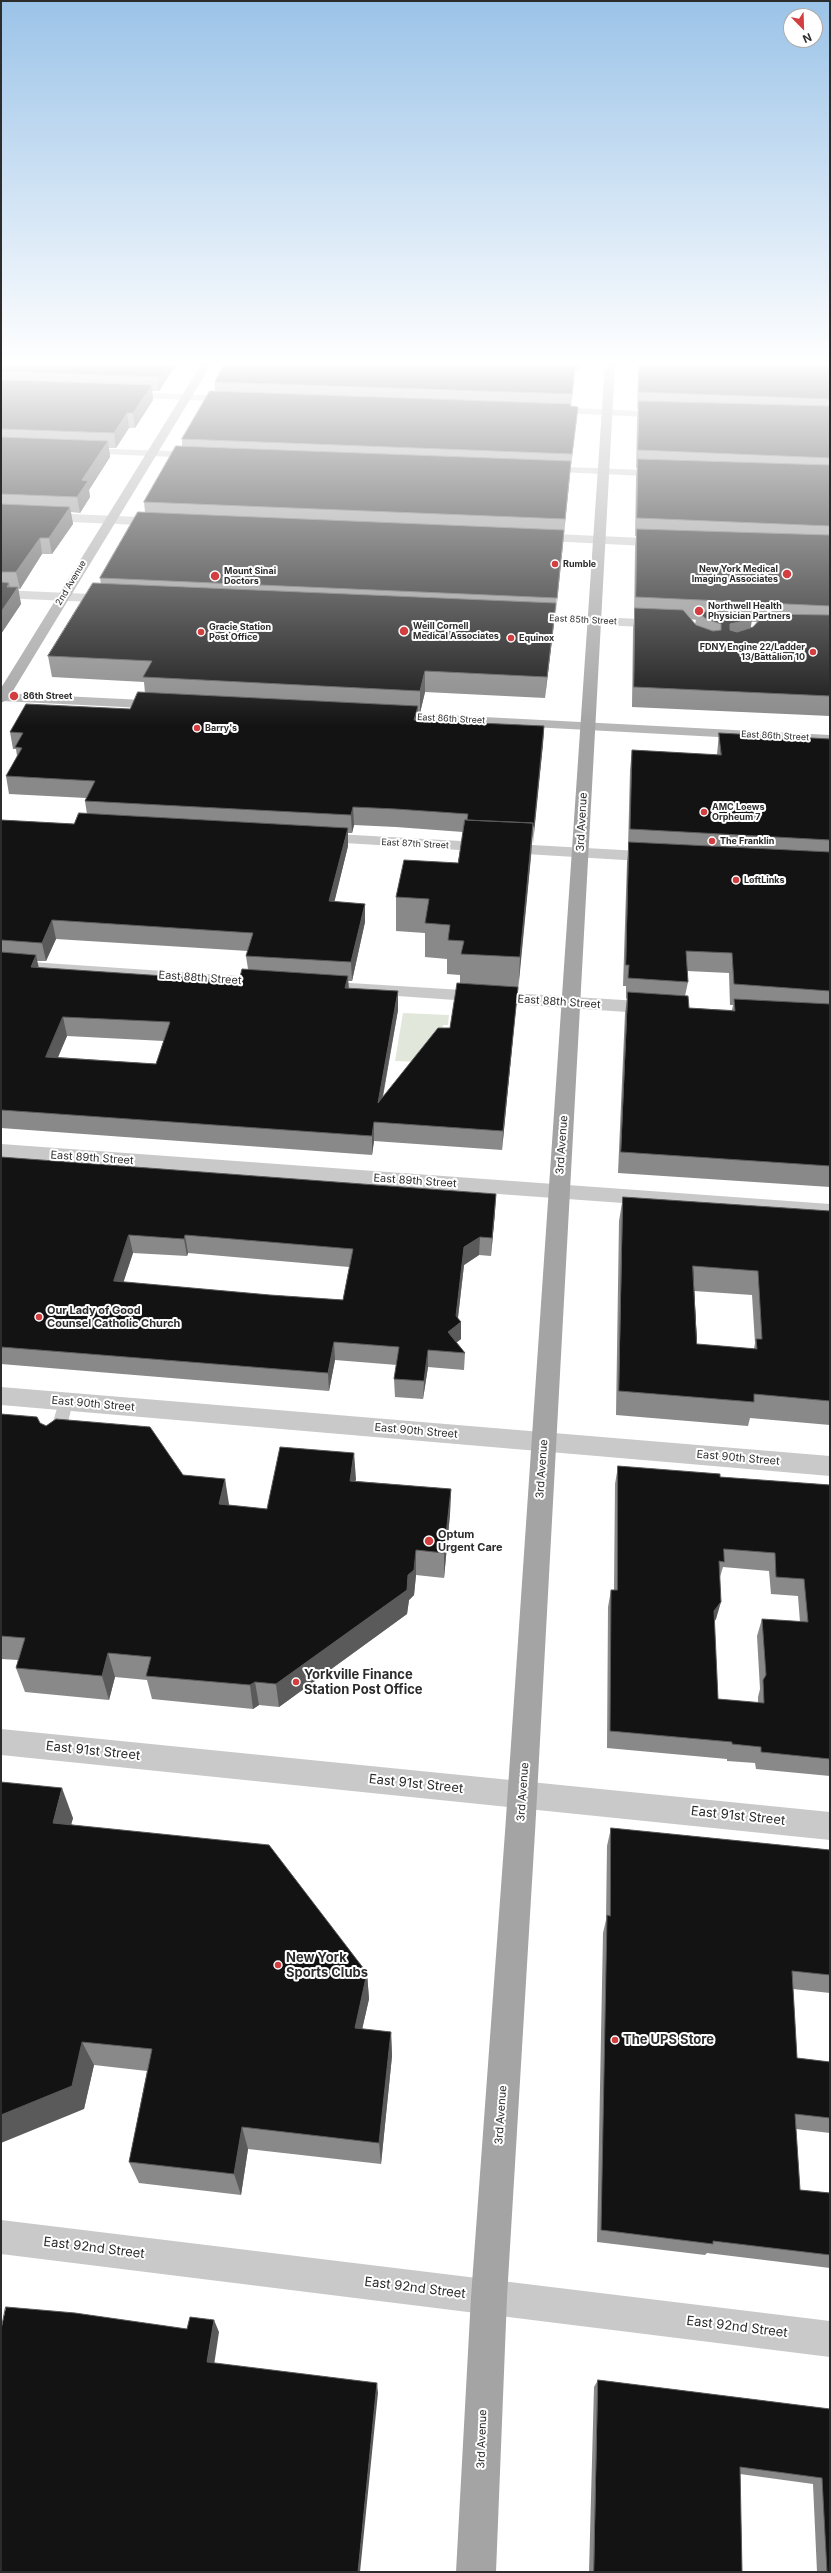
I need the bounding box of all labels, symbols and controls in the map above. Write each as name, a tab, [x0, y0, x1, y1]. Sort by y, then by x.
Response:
north arrow	[783, 8, 823, 48]
text: N	[801, 30, 814, 46]
street label: 2nd Avenue	[53, 559, 89, 607]
marker: Rumble	[550, 559, 560, 569]
place label: Rumble	[563, 559, 596, 569]
place label: New York Medical Imaging Associates	[692, 564, 778, 585]
place label: Mount Sinai Doctors	[224, 566, 276, 587]
marker: New York Medical Imaging Associates	[781, 568, 793, 580]
marker: Mount Sinai Doctors	[209, 570, 221, 582]
place label: Northwell Health Physician Partners	[708, 601, 791, 622]
marker: Northwell Health Physician Partners	[693, 605, 705, 617]
street label: East 85th Street	[549, 613, 617, 627]
place label: Weill Cornell Medical Associates	[413, 621, 499, 642]
place label: Gracie Station Post Office	[209, 622, 271, 643]
marker: Weill Cornell Medical Associates	[398, 625, 410, 637]
marker: Gracie Station Post Office	[196, 627, 206, 637]
marker: Equinox	[506, 633, 516, 643]
place label: Equinox	[519, 633, 554, 643]
place label: FDNY Engine 22/Ladder 13/Battalion 10	[700, 642, 805, 663]
marker: FDNY Engine 22/Ladder 13/Battalion 10	[808, 647, 818, 657]
marker: 86th Street	[8, 690, 20, 702]
place label: 86th Street	[23, 691, 72, 701]
street label: East 86th Street	[417, 712, 485, 726]
marker: Barry's	[192, 723, 202, 733]
place label: Barry's	[205, 723, 237, 733]
street label: East 86th Street	[741, 729, 809, 743]
street label: 3rd Avenue	[574, 792, 590, 852]
place label: AMC Loews Orpheum 7	[712, 802, 764, 823]
marker: AMC Loews Orpheum 7	[699, 807, 709, 817]
marker: The Franklin	[707, 836, 717, 846]
place label: The Franklin	[720, 836, 774, 846]
street label: East 87th Street	[381, 837, 449, 851]
marker: LoftLinks	[731, 875, 741, 885]
place label: LoftLinks	[744, 875, 785, 885]
street label: East 88th Street	[158, 969, 242, 987]
street label: East 88th Street	[517, 993, 601, 1011]
street label: 3rd Avenue	[553, 1115, 571, 1175]
street label: East 89th Street	[50, 1149, 134, 1167]
street label: East 89th Street	[373, 1172, 457, 1190]
place label: Our Lady of Good Counsel Catholic Church	[47, 1304, 180, 1330]
marker: Our Lady of Good Counsel Catholic Church	[34, 1312, 44, 1322]
street label: East 90th Street	[51, 1394, 135, 1414]
street label: East 90th Street	[374, 1421, 458, 1441]
street label: 3rd Avenue	[533, 1439, 551, 1499]
street label: East 90th Street	[696, 1448, 780, 1468]
place label: Optum Urgent Care	[438, 1528, 503, 1554]
marker: Optum Urgent Care	[423, 1535, 435, 1547]
place label: Yorkville Finance Station Post Office	[304, 1667, 423, 1698]
marker: Yorkville Finance Station Post Office	[291, 1677, 301, 1687]
street label: East 91st Street	[45, 1738, 141, 1764]
street label: 3rd Avenue	[514, 1762, 532, 1822]
street label: East 91st Street	[368, 1771, 464, 1797]
street label: East 91st Street	[690, 1803, 786, 1829]
place label: New York Sports Clubs	[286, 1950, 368, 1981]
marker: New York Sports Clubs	[273, 1960, 283, 1970]
place label: The UPS Store	[623, 2032, 714, 2048]
marker: The UPS Store	[610, 2035, 620, 2045]
street label: 3rd Avenue	[492, 2085, 510, 2145]
street label: East 92nd Street	[43, 2234, 145, 2262]
street label: East 92nd Street	[364, 2274, 466, 2302]
street label: East 92nd Street	[686, 2313, 788, 2341]
street label: 3rd Avenue	[474, 2409, 490, 2469]

